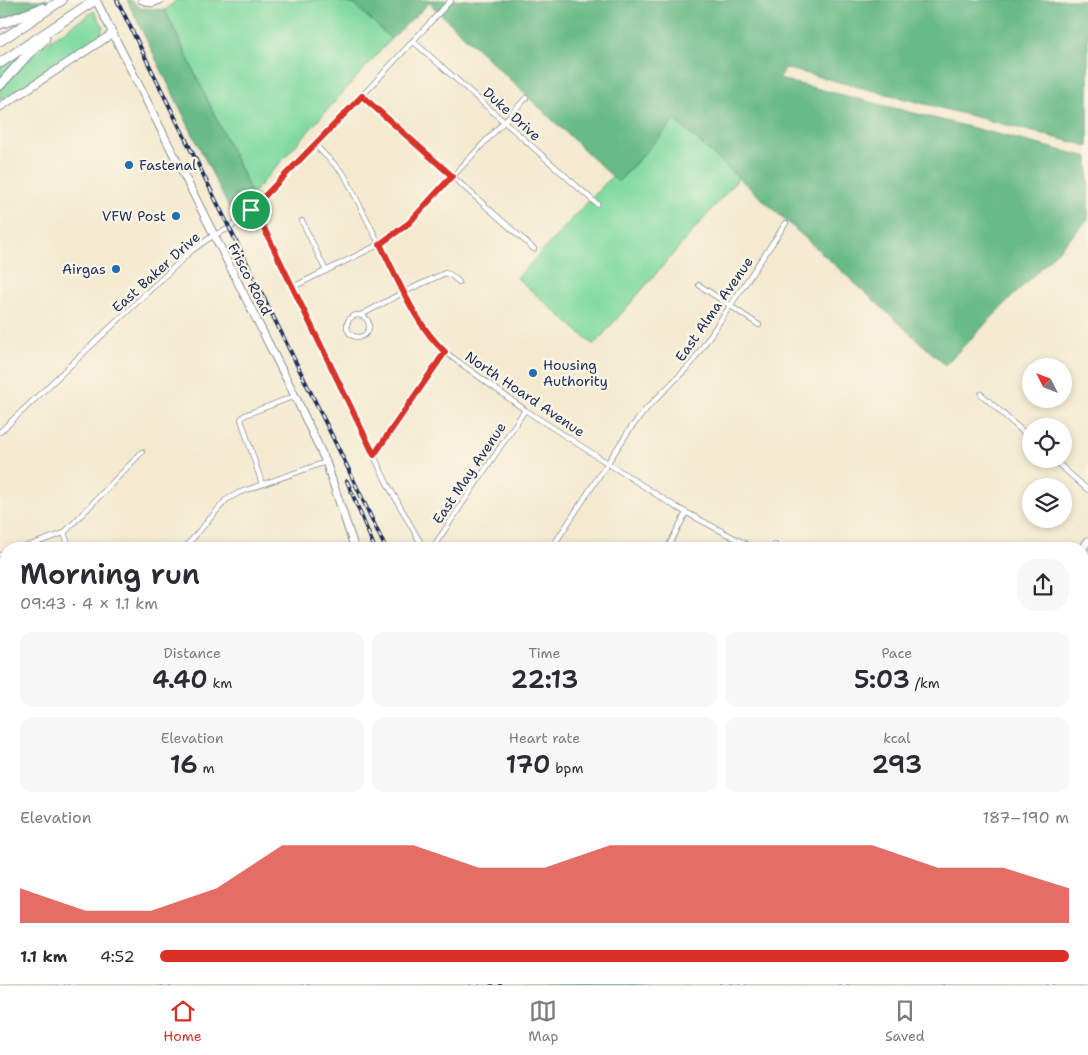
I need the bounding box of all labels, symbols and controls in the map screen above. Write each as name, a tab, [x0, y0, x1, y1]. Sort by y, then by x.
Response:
street label: Duke Drive	[479, 83, 545, 145]
place label: Fastenal	[139, 156, 197, 174]
marker: Fastenal	[123, 159, 135, 171]
pin	[230, 189, 272, 231]
icon: arrive	[237, 196, 265, 224]
place label: VFW Post	[102, 207, 166, 225]
marker: VFW Post	[170, 210, 182, 222]
street label: East Baker Drive	[108, 228, 204, 316]
street label: Frisco Road	[224, 240, 276, 318]
street label: East Alma Avenue	[671, 253, 757, 365]
place label: Airgas	[62, 260, 106, 278]
marker: Airgas	[110, 263, 122, 275]
street label: North Hoard Avenue	[462, 347, 588, 441]
place label: Housing Authority	[543, 356, 608, 390]
north arrow	[1022, 358, 1072, 408]
map controls	[1022, 358, 1072, 528]
marker: Housing Authority	[527, 367, 539, 379]
button: locate	[1022, 418, 1072, 468]
street label: East May Avenue	[428, 419, 510, 527]
button: layers	[1022, 478, 1072, 528]
text: Morning run	[20, 555, 200, 593]
button: share	[1017, 559, 1069, 611]
text: 09:43 · 4 × 1.1 km	[20, 593, 158, 614]
text: Distance	[163, 644, 221, 662]
text: Time	[528, 644, 561, 662]
text: Pace	[881, 644, 912, 662]
text: 4.40	[152, 662, 208, 696]
text: 22:13	[511, 662, 578, 696]
text: 5:03	[854, 662, 910, 696]
text: km	[208, 674, 232, 692]
text: /km	[910, 674, 940, 692]
text: Elevation	[161, 729, 224, 747]
text: Heart rate	[509, 729, 580, 747]
text: kcal	[883, 729, 910, 747]
text: 16	[170, 747, 198, 781]
text: 170	[505, 747, 551, 781]
text: 293	[871, 747, 922, 781]
text: m	[198, 759, 215, 777]
text: bpm	[551, 759, 584, 777]
text: Elevation	[20, 807, 92, 828]
text: 187–190 m	[983, 807, 1069, 828]
text: 1.1 km	[20, 946, 67, 967]
text: 4:52	[100, 946, 135, 967]
tab: Home	[163, 997, 202, 1045]
tab: Map	[528, 997, 558, 1045]
tab: Saved	[885, 997, 925, 1045]

